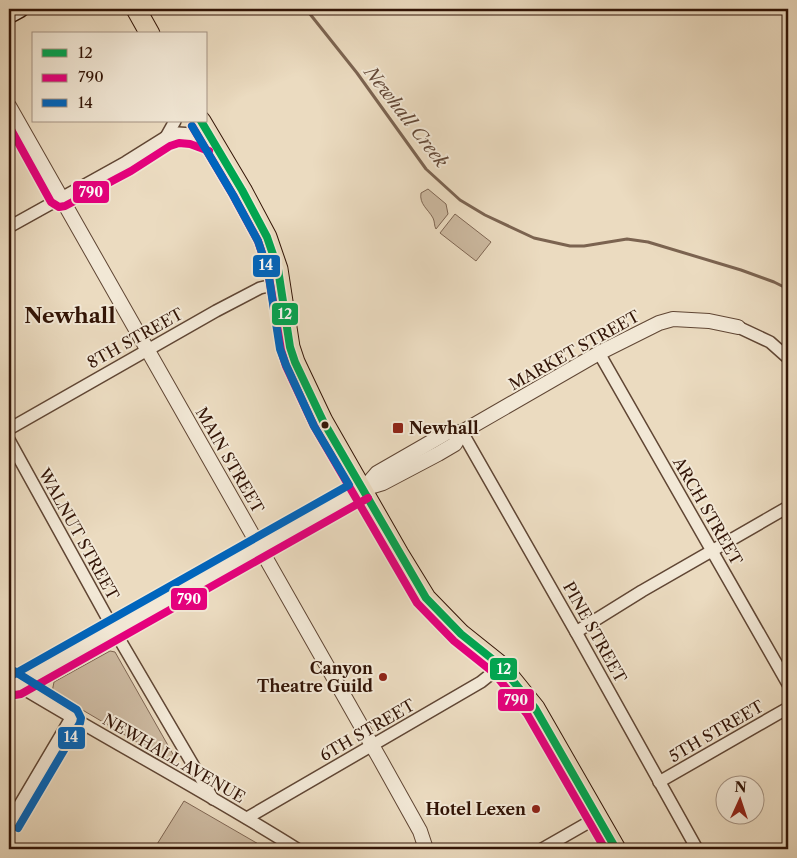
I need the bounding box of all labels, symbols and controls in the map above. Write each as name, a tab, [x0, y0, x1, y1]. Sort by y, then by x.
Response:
legend	[32, 32, 208, 122]
text: 12	[78, 43, 93, 62]
water label: Newhall Creek	[358, 60, 453, 172]
text: 790	[78, 67, 104, 86]
text: 14	[78, 93, 93, 112]
line badge: 790	[72, 180, 110, 204]
text: 790	[79, 183, 103, 201]
line badge: 14	[252, 254, 281, 278]
text: 14	[259, 256, 273, 274]
line badge: 12	[271, 302, 299, 326]
district label: Newhall	[24, 303, 116, 328]
street label: 8TH STREET	[83, 303, 187, 373]
text: 12	[278, 305, 292, 323]
street label: MARKET STREET	[505, 306, 643, 394]
street label: MAIN STREET	[192, 404, 268, 516]
place label: Newhall	[409, 418, 479, 438]
unlabelled marker	[320, 420, 330, 430]
marker: Newhall	[391, 421, 405, 435]
street label: ARCH STREET	[669, 453, 747, 568]
street label: WALNUT STREET	[34, 464, 123, 603]
street label: PINE STREET	[559, 578, 631, 686]
line badge: 790	[170, 587, 208, 611]
text: 790	[177, 590, 201, 608]
line badge: 12	[489, 657, 518, 681]
place label: Canyon Theatre Guild	[257, 658, 373, 696]
text: 12	[497, 660, 511, 678]
marker: Canyon Theatre Guild	[377, 671, 389, 683]
line badge: 790	[497, 688, 535, 712]
text: 790	[504, 691, 528, 709]
street label: 6TH STREET	[316, 695, 418, 765]
street label: 5TH STREET	[665, 696, 767, 766]
street label: NEWHALL AVENUE	[99, 709, 249, 807]
line badge: 14	[57, 726, 86, 750]
text: 14	[64, 728, 78, 746]
north arrow	[714, 776, 764, 826]
text: N	[734, 778, 747, 796]
place label: Hotel Lexen	[425, 799, 526, 819]
marker: Hotel Lexen	[530, 803, 542, 815]

